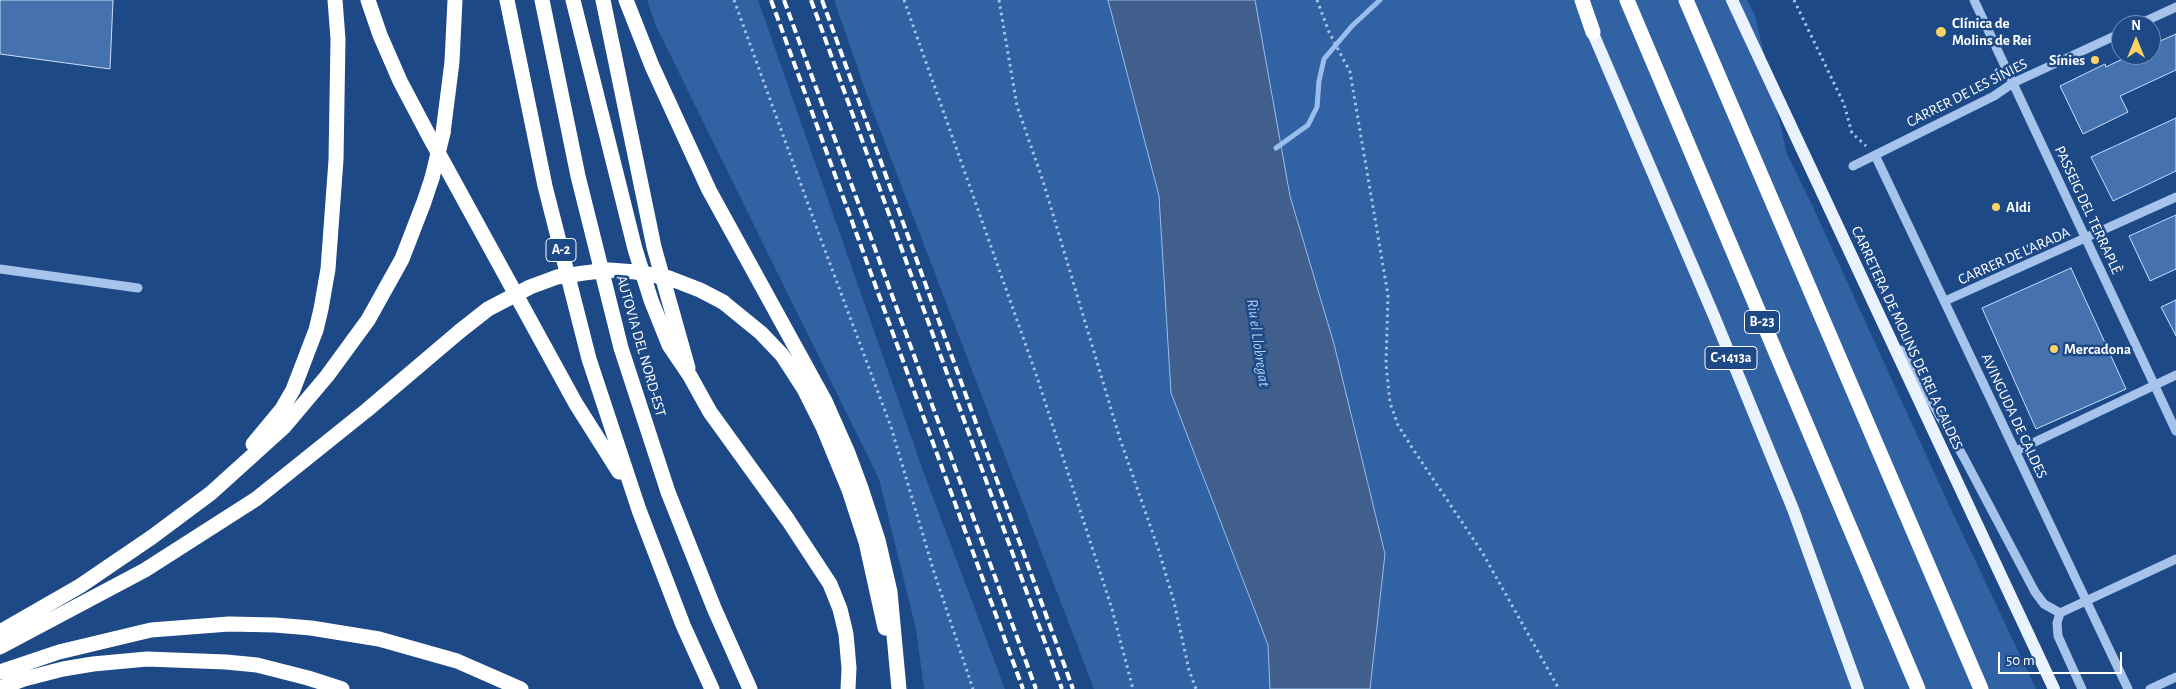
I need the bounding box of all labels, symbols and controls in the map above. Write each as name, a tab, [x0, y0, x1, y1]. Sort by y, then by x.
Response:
place label: Clínica de Molins de Rei	[1952, 14, 2032, 49]
north arrow	[2111, 15, 2161, 65]
text: N	[2131, 19, 2141, 33]
marker: Clínica de Molins de Rei	[1934, 25, 1948, 39]
place label: Sínies	[2049, 51, 2085, 69]
marker: Sínies	[2089, 54, 2101, 66]
street label: CARRER DE LES SÍNIES	[1904, 55, 2030, 131]
street label: PASSEIG DEL TERRAPLÈ	[2050, 143, 2126, 277]
place label: Aldi	[2006, 198, 2031, 216]
marker: Aldi	[1990, 201, 2002, 213]
street label: CARRETERA DE MOLINS DE REI A CALDES	[1847, 223, 1967, 453]
street label: CARRER DE L'ARADA	[1955, 223, 2073, 289]
road number: A-2	[546, 238, 576, 262]
street label: AUTOVIA DEL NORD-EST	[612, 273, 670, 419]
water label: Riu el Llobregat	[1242, 298, 1274, 388]
road number: B-23	[1744, 311, 1780, 334]
place label: Mercadona	[2064, 340, 2131, 358]
marker: Mercadona	[2048, 343, 2060, 355]
road number: C-1413a	[1705, 346, 1757, 369]
street label: AVINGUDA DE CALDES	[1977, 351, 2051, 481]
scale bar	[2001, 642, 2125, 674]
text: 50 m	[2006, 653, 2035, 668]

